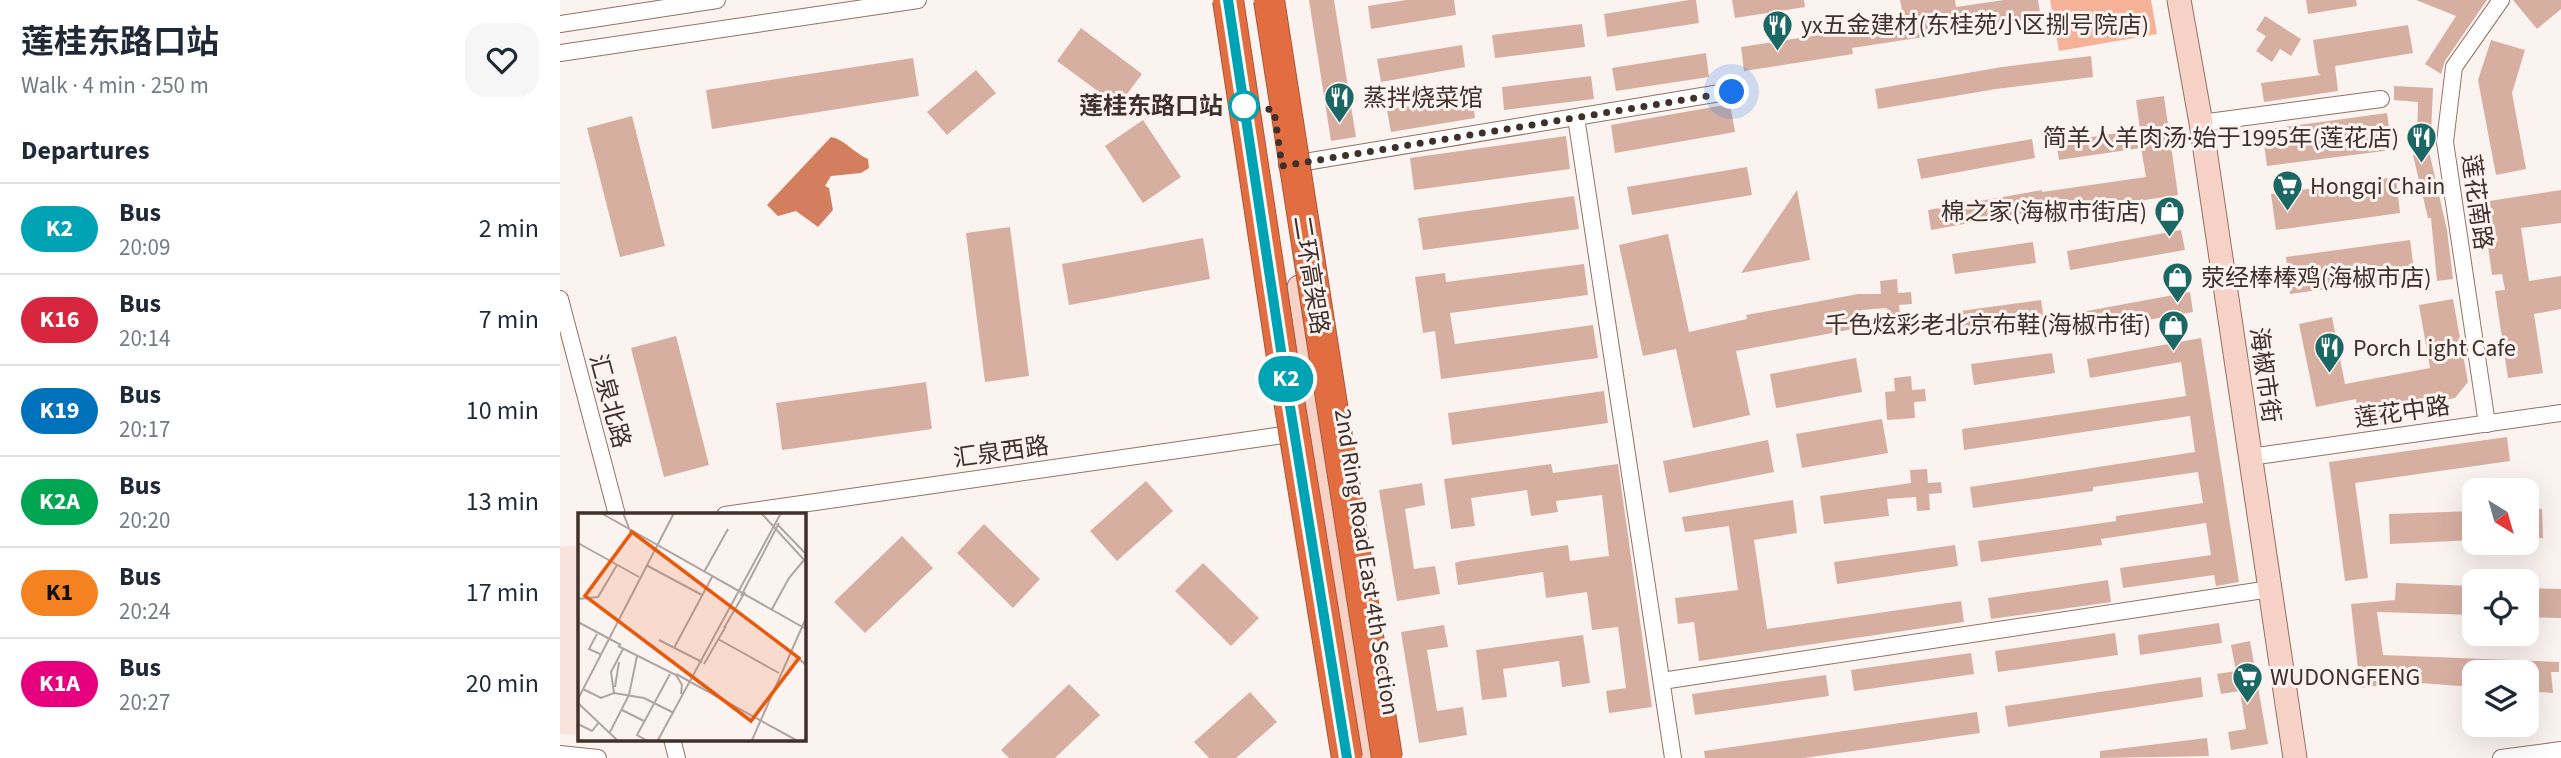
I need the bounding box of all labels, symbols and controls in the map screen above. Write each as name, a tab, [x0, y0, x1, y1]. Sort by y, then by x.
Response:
restaurant icon: yx五金建材(东桂苑小区捌号院店)	[1761, 8, 1795, 52]
place label: yx五金建材(东桂苑小区捌号院店)	[1801, 8, 2149, 43]
text: 莲桂东路口站	[21, 19, 219, 66]
button: heart	[465, 23, 539, 97]
text: Walk · 4 min · 250 m	[21, 69, 209, 102]
your location	[1714, 74, 1749, 109]
restaurant icon: 蒸拌烧菜馆	[1323, 81, 1357, 125]
place label: 蒸拌烧菜馆	[1363, 81, 1483, 116]
place label: 莲桂东路口站	[1079, 89, 1223, 124]
marker: 莲桂东路口站	[1229, 91, 1259, 121]
place label: 简羊人羊肉汤·始于1995年(莲花店)	[2043, 121, 2399, 156]
restaurant icon: 简羊人羊肉汤·始于1995年(莲花店)	[2405, 121, 2439, 165]
text: Departures	[21, 132, 149, 169]
street label: 莲花南路	[2452, 152, 2501, 252]
supermarket icon: Hongqi Chain	[2270, 169, 2304, 213]
place label: Hongqi Chain	[2310, 169, 2445, 204]
text: Bus	[119, 194, 161, 231]
place label: 棉之家(海椒市街店)	[1940, 195, 2147, 230]
shop icon: 棉之家(海椒市街店)	[2153, 195, 2187, 239]
text: 2 min	[479, 210, 539, 247]
text: K2	[46, 211, 73, 246]
street label: 二环高架路	[1284, 213, 1337, 337]
text: 20:09	[119, 231, 170, 264]
shop icon: 荥经棒棒鸡(海椒市店)	[2161, 261, 2195, 305]
place label: 荥经棒棒鸡(海椒市店)	[2201, 261, 2432, 296]
text: Bus	[119, 285, 161, 322]
text: 7 min	[479, 301, 539, 338]
text: K16	[39, 302, 80, 337]
place label: 千色炫彩老北京布鞋(海椒市街)	[1824, 308, 2151, 343]
shop icon: 千色炫彩老北京布鞋(海椒市街)	[2157, 308, 2191, 352]
text: 20:14	[119, 322, 170, 355]
street label: 海椒市街	[2240, 325, 2289, 425]
restaurant icon: Porch Light Cafe	[2313, 331, 2347, 375]
place label: Porch Light Cafe	[2353, 331, 2516, 366]
street label: 汇泉北路	[580, 350, 639, 452]
line badge: K2	[1254, 356, 1318, 402]
text: K2	[1272, 361, 1300, 396]
text: Bus	[119, 376, 161, 413]
street label: 莲花中路	[2352, 388, 2452, 437]
text: 10 min	[466, 392, 539, 429]
text: K19	[39, 393, 80, 428]
street label: 2nd Ring Road East 4th Section	[1325, 406, 1408, 718]
text: 20:17	[119, 413, 170, 446]
street label: 汇泉西路	[951, 428, 1051, 477]
text: Bus	[119, 467, 161, 504]
north arrow	[2462, 478, 2539, 555]
map controls	[2462, 478, 2539, 737]
text: 13 min	[466, 483, 539, 520]
text: K2A	[39, 484, 80, 519]
text: 20:20	[119, 504, 170, 537]
inset map	[578, 513, 805, 740]
text: Bus	[119, 558, 161, 595]
button: locate	[2462, 569, 2539, 646]
text: 17 min	[466, 574, 539, 611]
text: K1	[46, 575, 73, 610]
text: 20:24	[119, 595, 170, 628]
text: Bus	[119, 649, 161, 686]
supermarket icon: WUDONGFENG	[2230, 660, 2264, 704]
place label: WUDONGFENG	[2270, 660, 2420, 695]
button: layers	[2462, 660, 2539, 737]
text: 20 min	[466, 665, 539, 702]
text: K1A	[39, 666, 80, 701]
text: 20:27	[119, 686, 170, 719]

